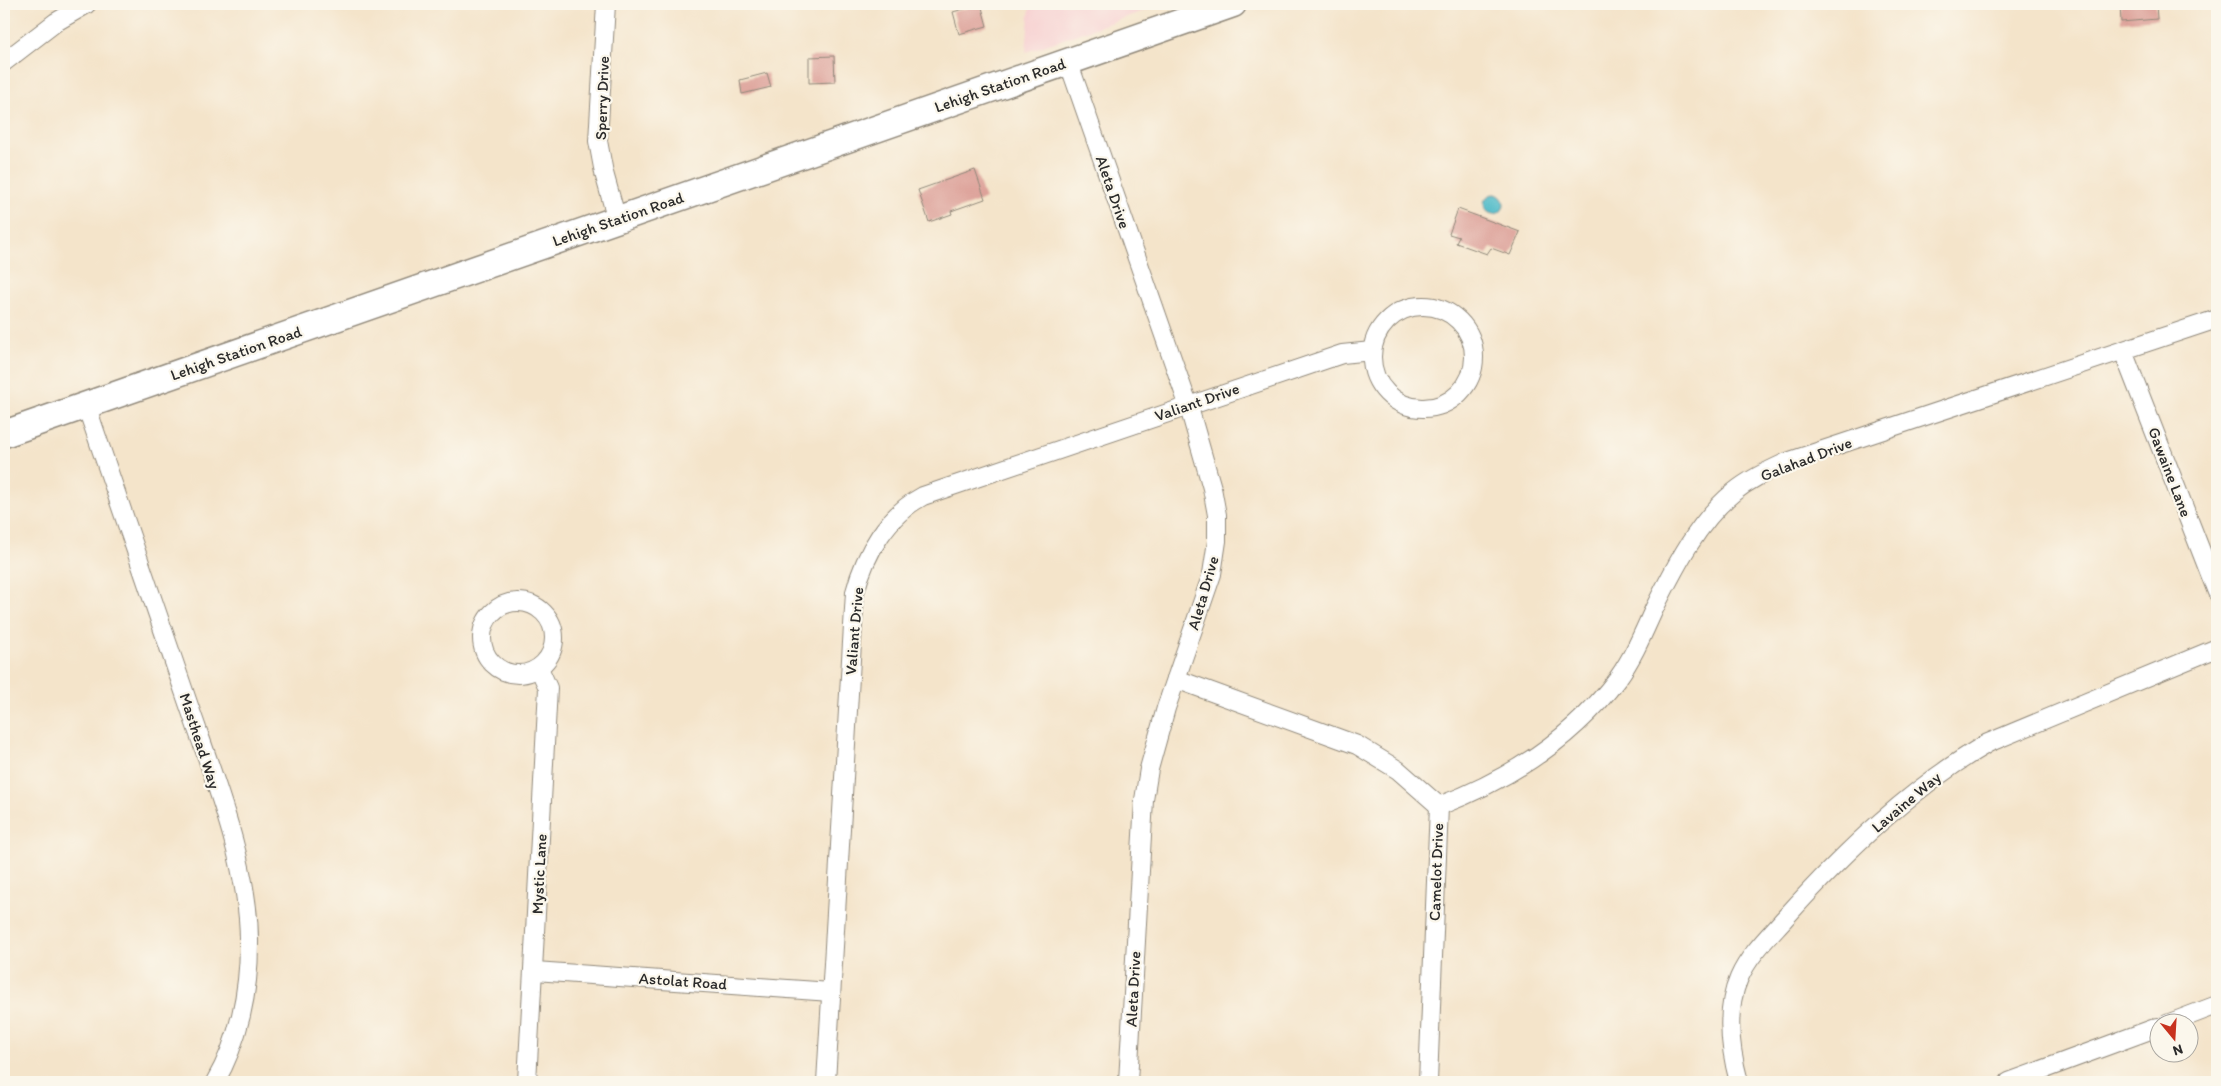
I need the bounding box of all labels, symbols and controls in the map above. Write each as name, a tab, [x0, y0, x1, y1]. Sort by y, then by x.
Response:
street label: Lehigh Station Road	[932, 54, 1068, 116]
street label: Sperry Drive	[591, 56, 613, 140]
street label: Aleta Drive	[1092, 153, 1134, 231]
street label: Lehigh Station Road	[550, 188, 686, 250]
street label: Lehigh Station Road	[168, 322, 304, 384]
street label: Valiant Drive	[1152, 379, 1242, 425]
street label: Gawaine Lane	[2144, 424, 2196, 520]
street label: Galahad Drive	[1757, 433, 1855, 485]
street label: Aleta Drive	[1183, 554, 1223, 632]
street label: Valiant Drive	[841, 586, 867, 676]
street label: Masthead Way	[176, 691, 225, 792]
street label: Lavaine Way	[1868, 767, 1945, 836]
street label: Camelot Drive	[1425, 823, 1447, 921]
street label: Mystic Lane	[527, 833, 551, 915]
street label: Aleta Drive	[1122, 951, 1144, 1027]
street label: Astolat Road	[638, 968, 728, 994]
north arrow	[2148, 1014, 2198, 1064]
text: N	[2171, 1040, 2185, 1059]

